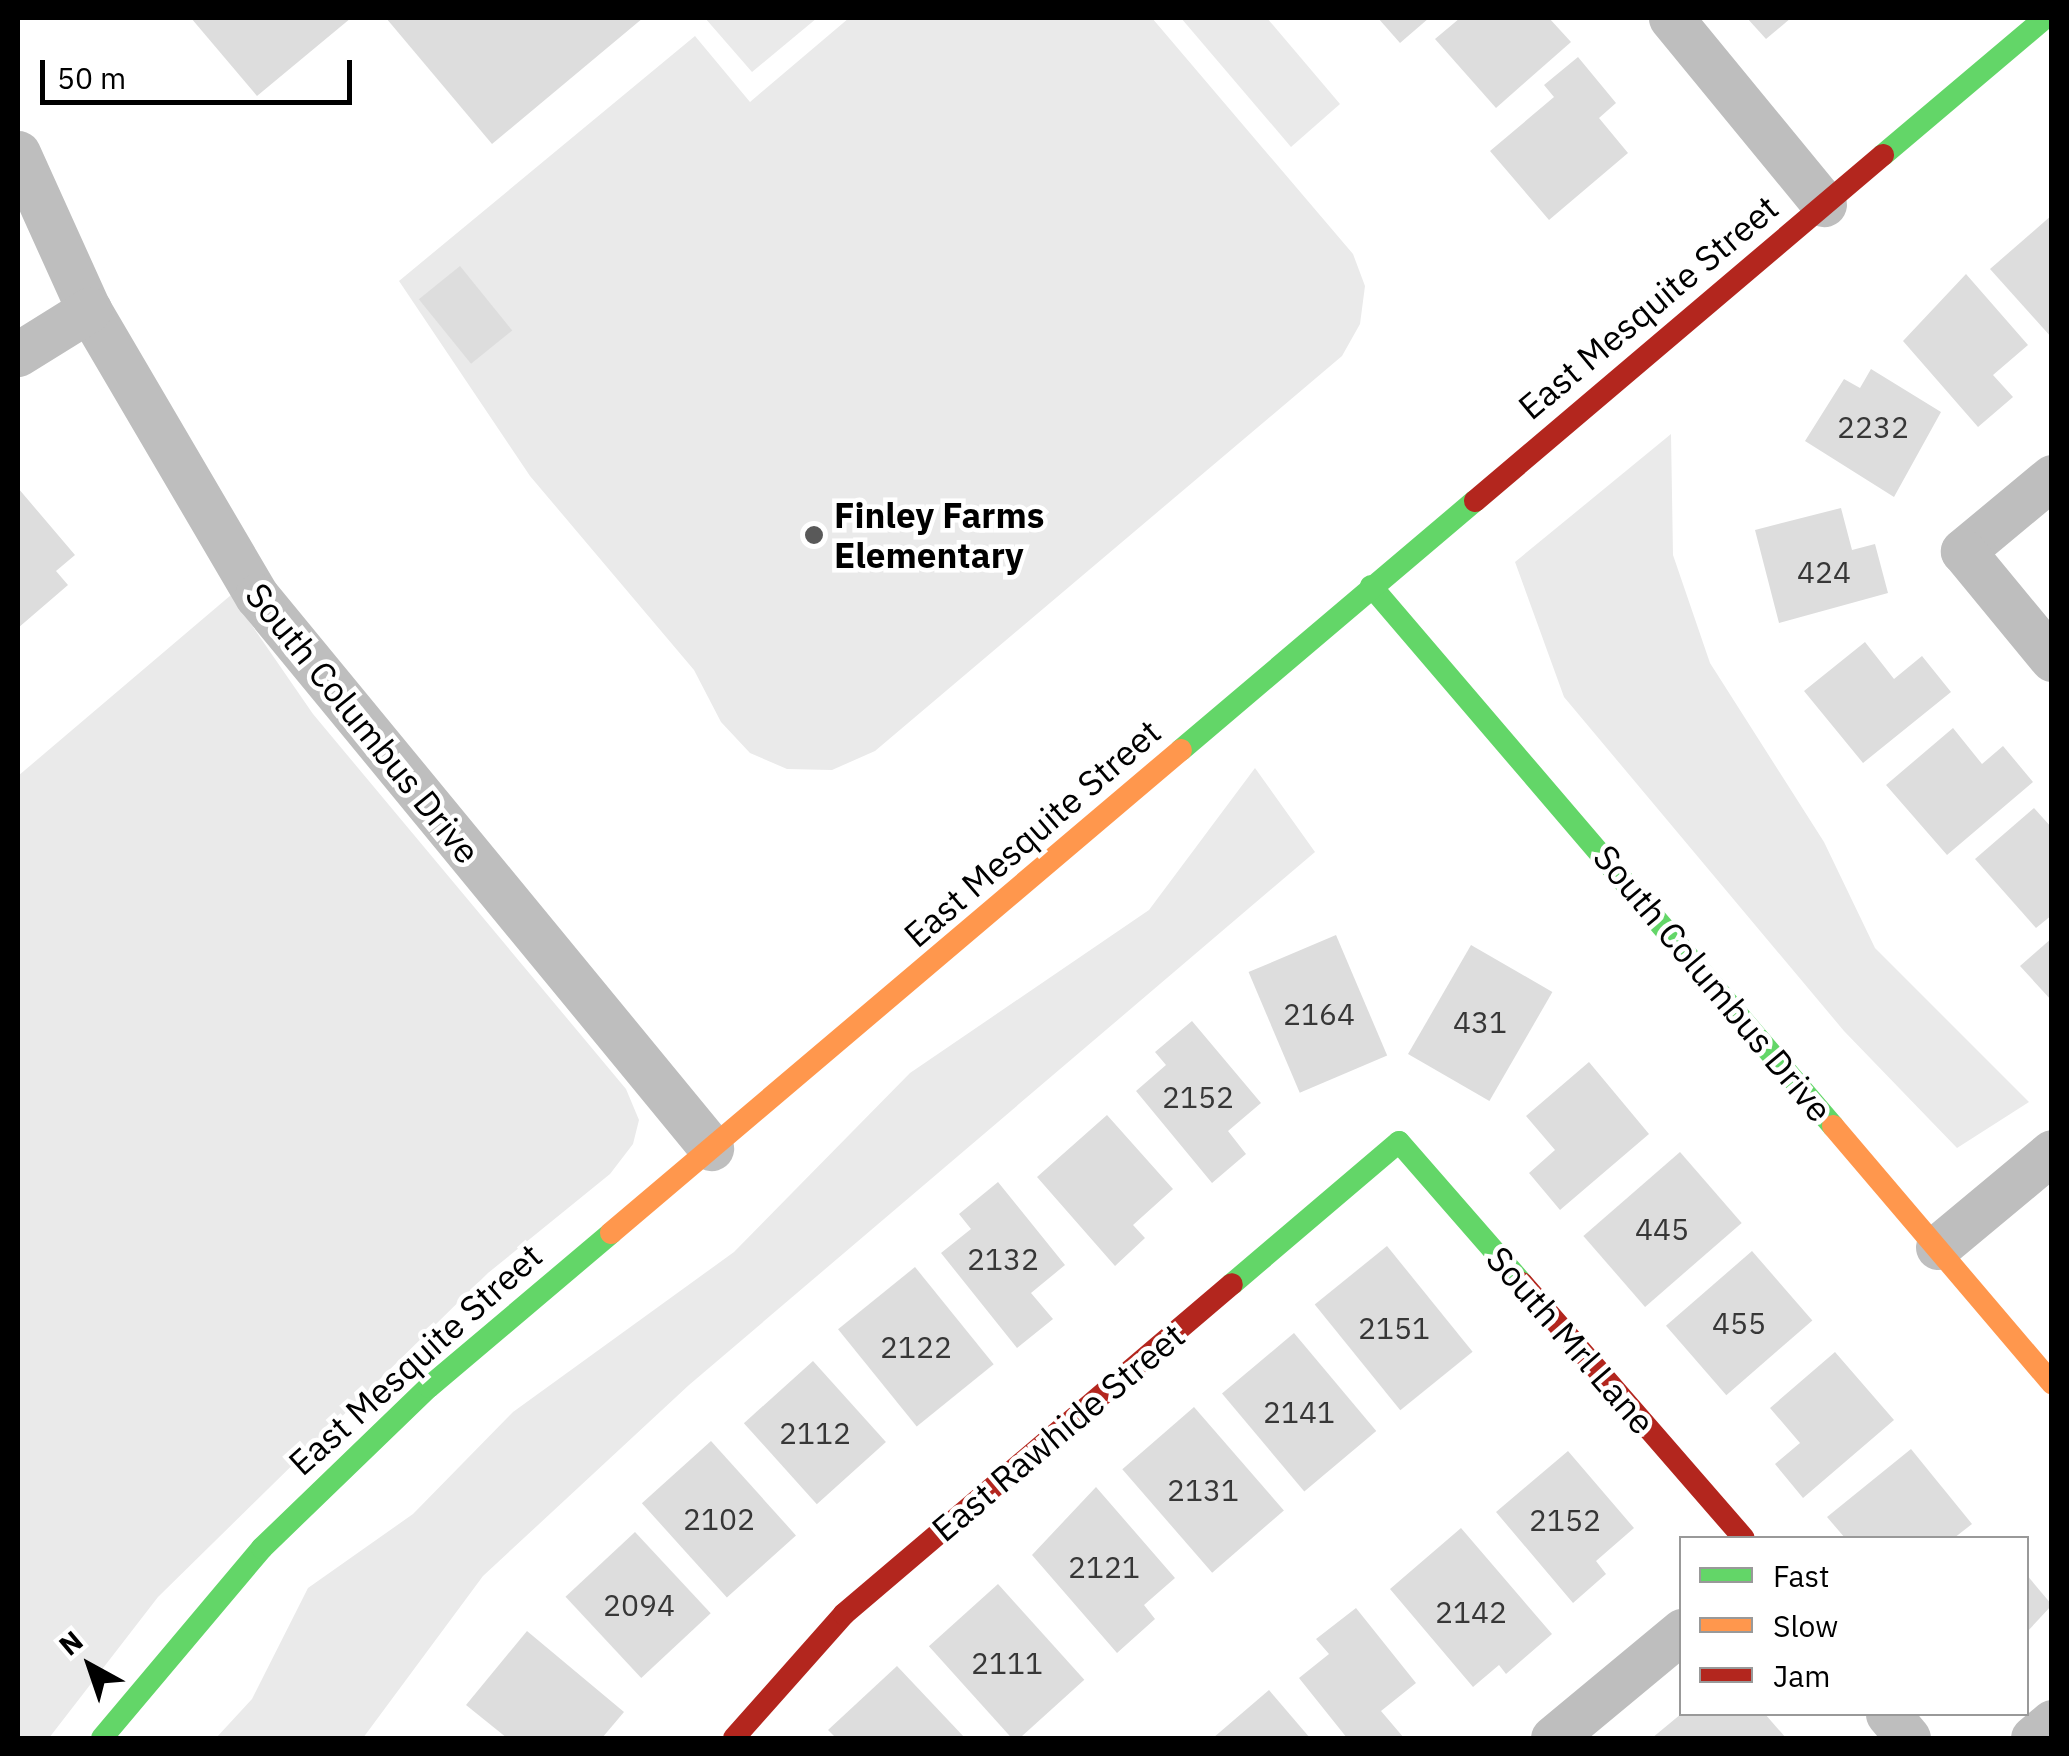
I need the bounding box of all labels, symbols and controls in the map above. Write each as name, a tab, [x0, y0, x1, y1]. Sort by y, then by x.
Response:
scale bar	[45, 40, 358, 102]
text: 50 m	[57, 58, 126, 97]
street label: East Mesquite Street	[1510, 186, 1786, 428]
house number: 2232	[1837, 409, 1909, 445]
place label: Finley Farms Elementary	[834, 494, 1044, 576]
marker: Finley Farms Elementary	[803, 524, 825, 546]
house number: 424	[1797, 554, 1851, 590]
street label: South Columbus Drive	[237, 574, 489, 872]
street label: East Mesquite Street	[895, 710, 1169, 956]
street label: South Columbus Drive	[1585, 836, 1841, 1130]
house number: 2164	[1283, 996, 1355, 1032]
house number: 431	[1453, 1004, 1507, 1040]
house number: 2152	[1162, 1079, 1234, 1115]
house number: 445	[1635, 1211, 1689, 1247]
street label: East Mesquite Street	[280, 1234, 550, 1484]
street label: South Mrl Lane	[1478, 1238, 1664, 1442]
house number: 2132	[967, 1241, 1039, 1277]
house number: 455	[1712, 1305, 1766, 1341]
house number: 2151	[1358, 1310, 1430, 1346]
street label: East Rawhide Street	[923, 1314, 1193, 1550]
house number: 2122	[880, 1329, 952, 1365]
house number: 2141	[1263, 1394, 1335, 1430]
house number: 2112	[779, 1415, 851, 1451]
house number: 2131	[1167, 1472, 1239, 1508]
house number: 2102	[683, 1501, 755, 1537]
house number: 2152	[1529, 1502, 1601, 1538]
legend	[1679, 1536, 2029, 1716]
house number: 2121	[1068, 1549, 1140, 1585]
text: Fast	[1773, 1556, 1830, 1595]
house number: 2094	[603, 1587, 675, 1623]
house number: 2142	[1435, 1594, 1507, 1630]
text: Slow	[1773, 1606, 1838, 1645]
north arrow	[40, 1616, 140, 1716]
text: N	[51, 1622, 90, 1663]
house number: 2111	[971, 1645, 1043, 1681]
text: Jam	[1773, 1656, 1831, 1695]

